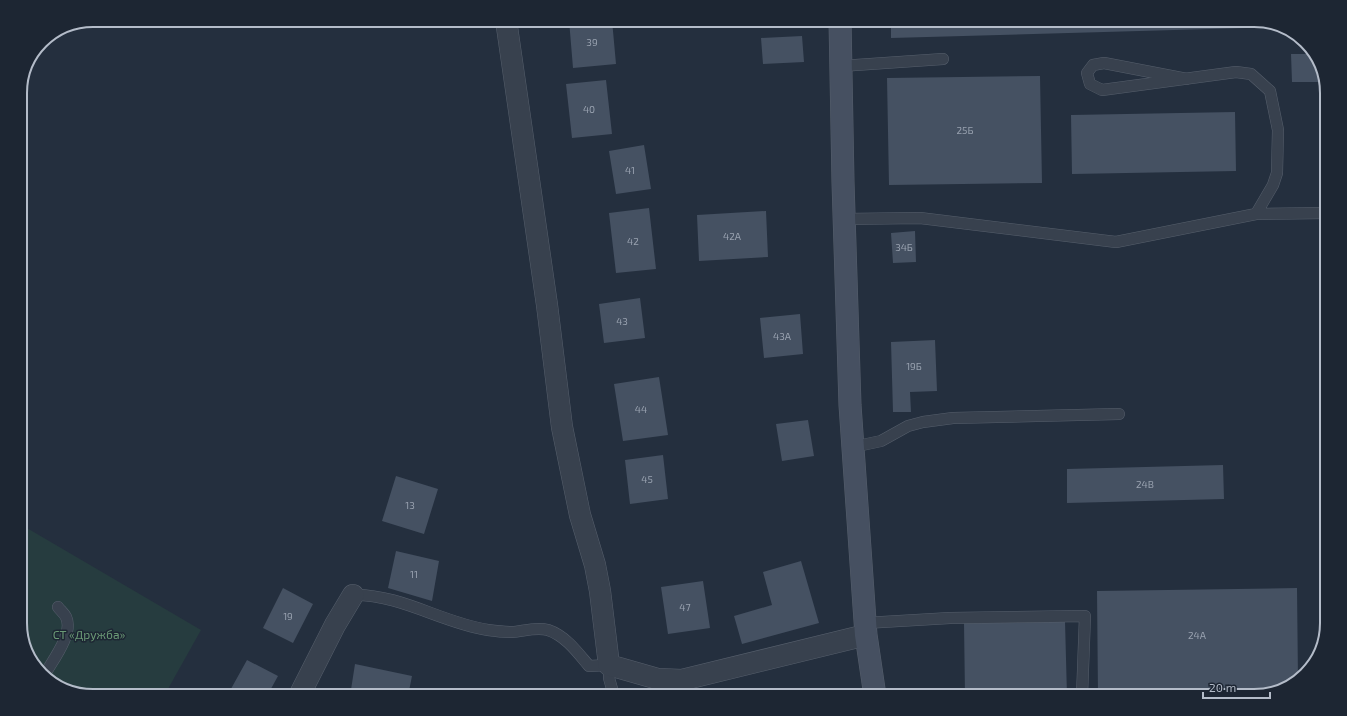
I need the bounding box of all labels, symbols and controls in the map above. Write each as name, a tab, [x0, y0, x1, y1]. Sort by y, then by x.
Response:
house number: 39	[586, 36, 598, 48]
house number: 40	[583, 103, 595, 115]
house number: 25Б	[957, 124, 973, 136]
house number: 41	[625, 164, 635, 176]
house number: 42А	[723, 230, 742, 242]
house number: 42	[627, 235, 639, 247]
house number: 34Б	[895, 241, 913, 253]
house number: 43	[616, 315, 628, 327]
house number: 43А	[773, 330, 792, 342]
house number: 19Б	[906, 360, 922, 372]
house number: 44	[635, 403, 647, 415]
house number: 45	[641, 473, 653, 485]
house number: 24В	[1136, 478, 1154, 490]
house number: 13	[405, 499, 415, 511]
house number: 11	[410, 568, 418, 580]
house number: 47	[679, 601, 691, 613]
house number: 19	[283, 610, 293, 622]
park label: СТ «Дружба»	[53, 627, 126, 642]
house number: 24А	[1188, 629, 1207, 641]
scale bar	[1203, 674, 1270, 700]
text: 20 m	[1209, 680, 1236, 694]

